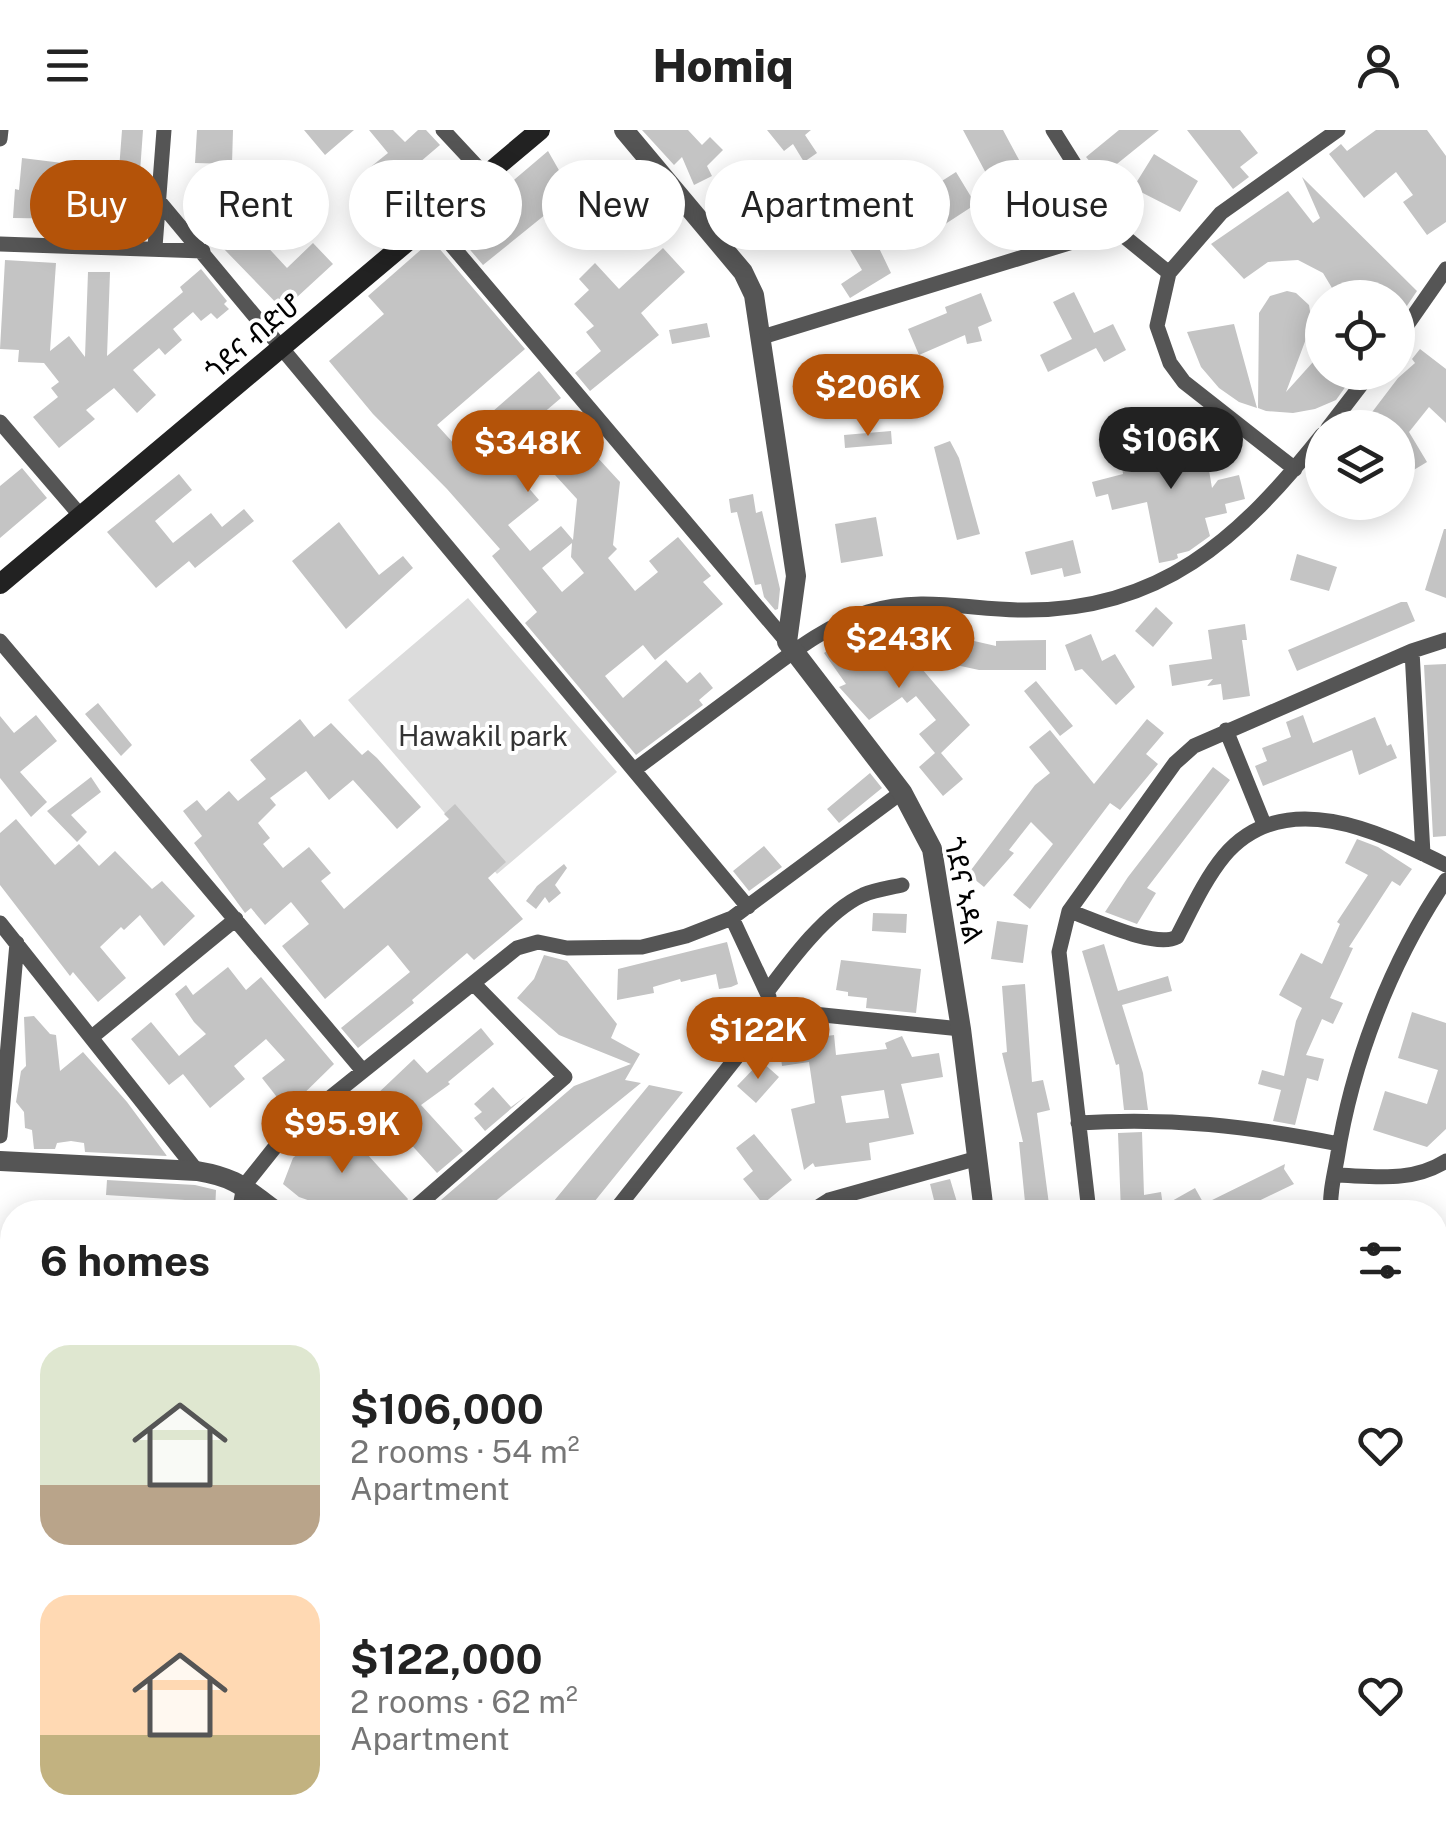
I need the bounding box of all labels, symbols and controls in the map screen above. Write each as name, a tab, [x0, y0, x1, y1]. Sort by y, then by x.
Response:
icon: menu	[40, 38, 95, 93]
icon: person	[1351, 38, 1406, 93]
text: Homiq	[653, 39, 794, 92]
chip: Buy	[30, 160, 163, 250]
chip: Rent	[183, 160, 329, 250]
chip: Filters	[349, 160, 522, 250]
chip: New	[542, 160, 685, 250]
chip: Apartment	[705, 160, 950, 250]
chip: House	[970, 160, 1144, 250]
map controls	[1305, 280, 1415, 520]
button: locate	[1305, 280, 1415, 390]
street label: ጎደና ብድሆ	[198, 286, 308, 387]
pin: $206K	[798, 354, 938, 439]
text: $206K	[815, 368, 921, 405]
pin: $106K	[1101, 407, 1241, 492]
pin: $348K	[458, 410, 598, 495]
button: layers	[1305, 410, 1415, 520]
text: $106K	[1121, 421, 1221, 458]
text: $348K	[474, 424, 582, 461]
pin: $243K	[829, 606, 969, 691]
text: $243K	[845, 620, 953, 657]
park label: Hawakil park	[398, 719, 568, 752]
street label: ጎደና ኣዳል	[938, 834, 991, 946]
pin: $122K	[688, 997, 828, 1082]
text: $122K	[708, 1011, 808, 1048]
pin: $95.9K	[261, 1091, 423, 1176]
text: $95.9K	[283, 1105, 401, 1142]
icon: filters	[1353, 1233, 1408, 1288]
text: 6 homes	[40, 1236, 210, 1285]
text: $106,000	[350, 1384, 544, 1433]
icon: home	[120, 1385, 240, 1505]
icon: heart	[1353, 1418, 1408, 1473]
text: 2 rooms · 54 m²	[350, 1433, 579, 1470]
text: Apartment	[350, 1470, 510, 1507]
text: $122,000	[350, 1634, 542, 1683]
icon: home	[120, 1635, 240, 1755]
icon: heart	[1353, 1668, 1408, 1723]
text: 2 rooms · 62 m²	[350, 1683, 578, 1720]
text: Apartment	[350, 1720, 510, 1757]

